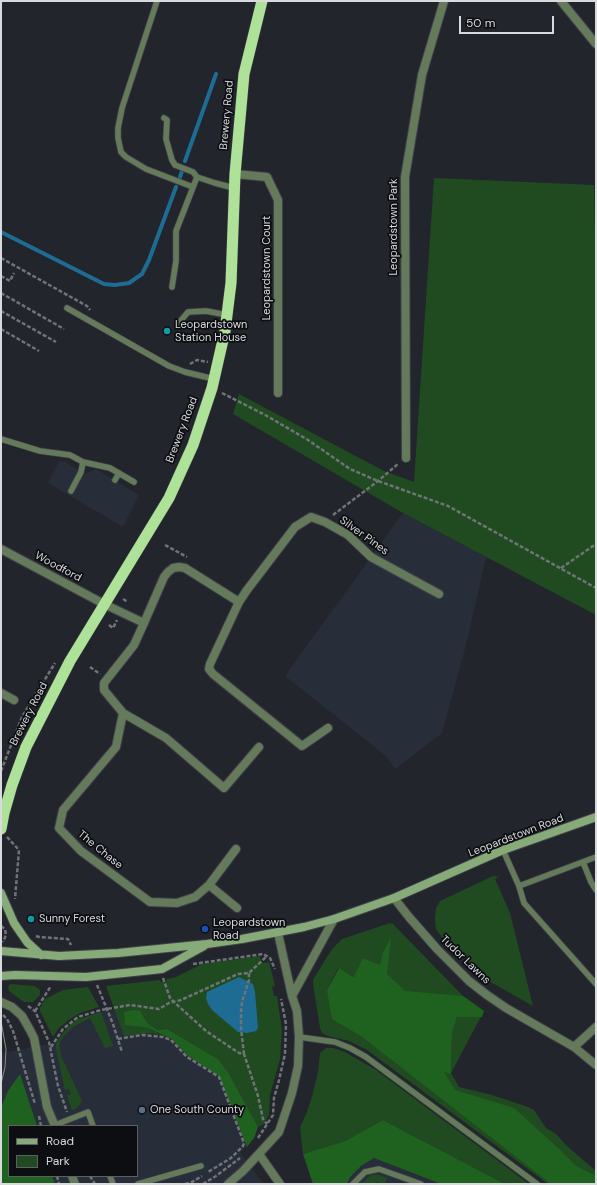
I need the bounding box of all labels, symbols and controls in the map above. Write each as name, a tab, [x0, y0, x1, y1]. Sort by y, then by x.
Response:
scale bar	[461, 8, 556, 34]
text: 50 m	[466, 15, 495, 31]
street label: Brewery Road	[217, 80, 237, 150]
street label: Leopardstown Park	[387, 178, 401, 276]
street label: Leopardstown Court	[260, 216, 274, 320]
place label: Leopardstown Station House	[175, 318, 247, 344]
marker: Leopardstown Station House	[162, 326, 172, 336]
street label: Brewery Road	[163, 395, 201, 465]
street label: Silver Pines	[337, 514, 391, 558]
street label: Woodford	[32, 549, 84, 585]
street label: Brewery Road	[7, 680, 51, 748]
street label: Leopardstown Road	[467, 812, 565, 860]
street label: The Chase	[75, 828, 125, 872]
place label: Sunny Forest	[39, 912, 105, 926]
marker: Sunny Forest	[26, 914, 36, 924]
place label: Leopardstown Road	[213, 916, 285, 942]
marker: Leopardstown Road	[200, 924, 210, 934]
street label: Tudor Lawns	[437, 933, 493, 987]
place label: One South County	[150, 1103, 244, 1117]
marker: One South County	[137, 1105, 147, 1115]
legend	[8, 1125, 138, 1177]
text: Road	[46, 1133, 74, 1149]
text: Park	[46, 1153, 70, 1169]

